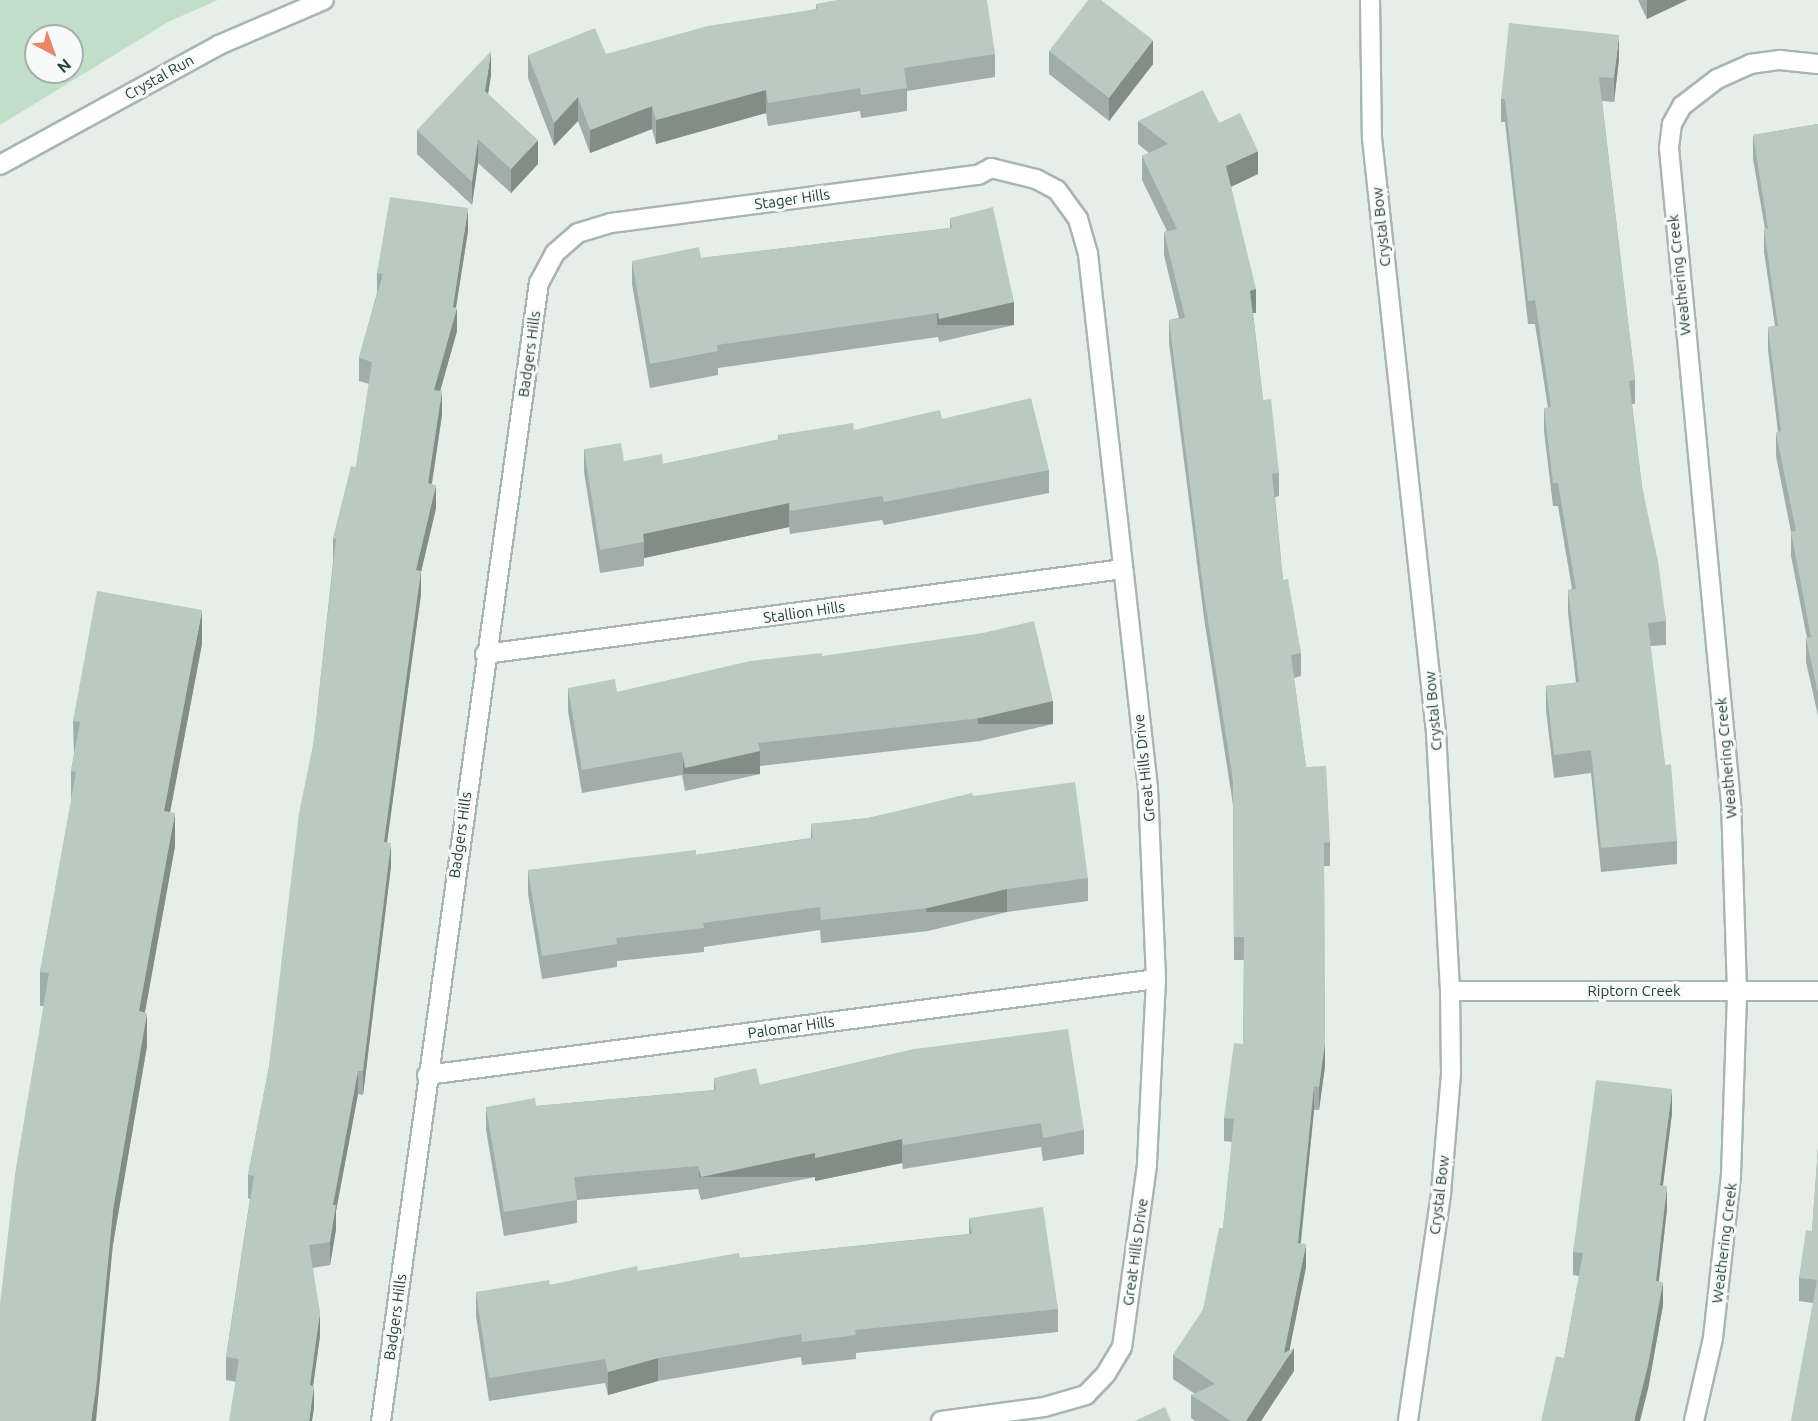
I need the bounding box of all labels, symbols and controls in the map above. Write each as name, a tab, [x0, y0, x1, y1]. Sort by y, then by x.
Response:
north arrow	[24, 24, 84, 84]
street label: Crystal Run	[121, 51, 197, 103]
text: N	[54, 55, 75, 77]
street label: Stager Hills	[753, 185, 831, 213]
street label: Crystal Bow	[1368, 186, 1394, 268]
street label: Weathering Creek	[1664, 214, 1694, 336]
street label: Badgers Hills	[514, 310, 544, 398]
street label: Stallion Hills	[762, 597, 846, 627]
street label: Crystal Bow	[1421, 670, 1445, 752]
street label: Weathering Creek	[1712, 697, 1740, 819]
street label: Great Hills Drive	[1129, 713, 1159, 823]
street label: Badgers Hills	[445, 791, 475, 879]
street label: Riptorn Creek	[1587, 982, 1681, 1000]
street label: Palomar Hills	[746, 1012, 836, 1042]
street label: Crystal Bow	[1425, 1154, 1453, 1236]
street label: Weathering Creek	[1708, 1182, 1740, 1304]
street label: Great Hills Drive	[1119, 1197, 1151, 1307]
street label: Badgers Hills	[380, 1273, 410, 1361]

